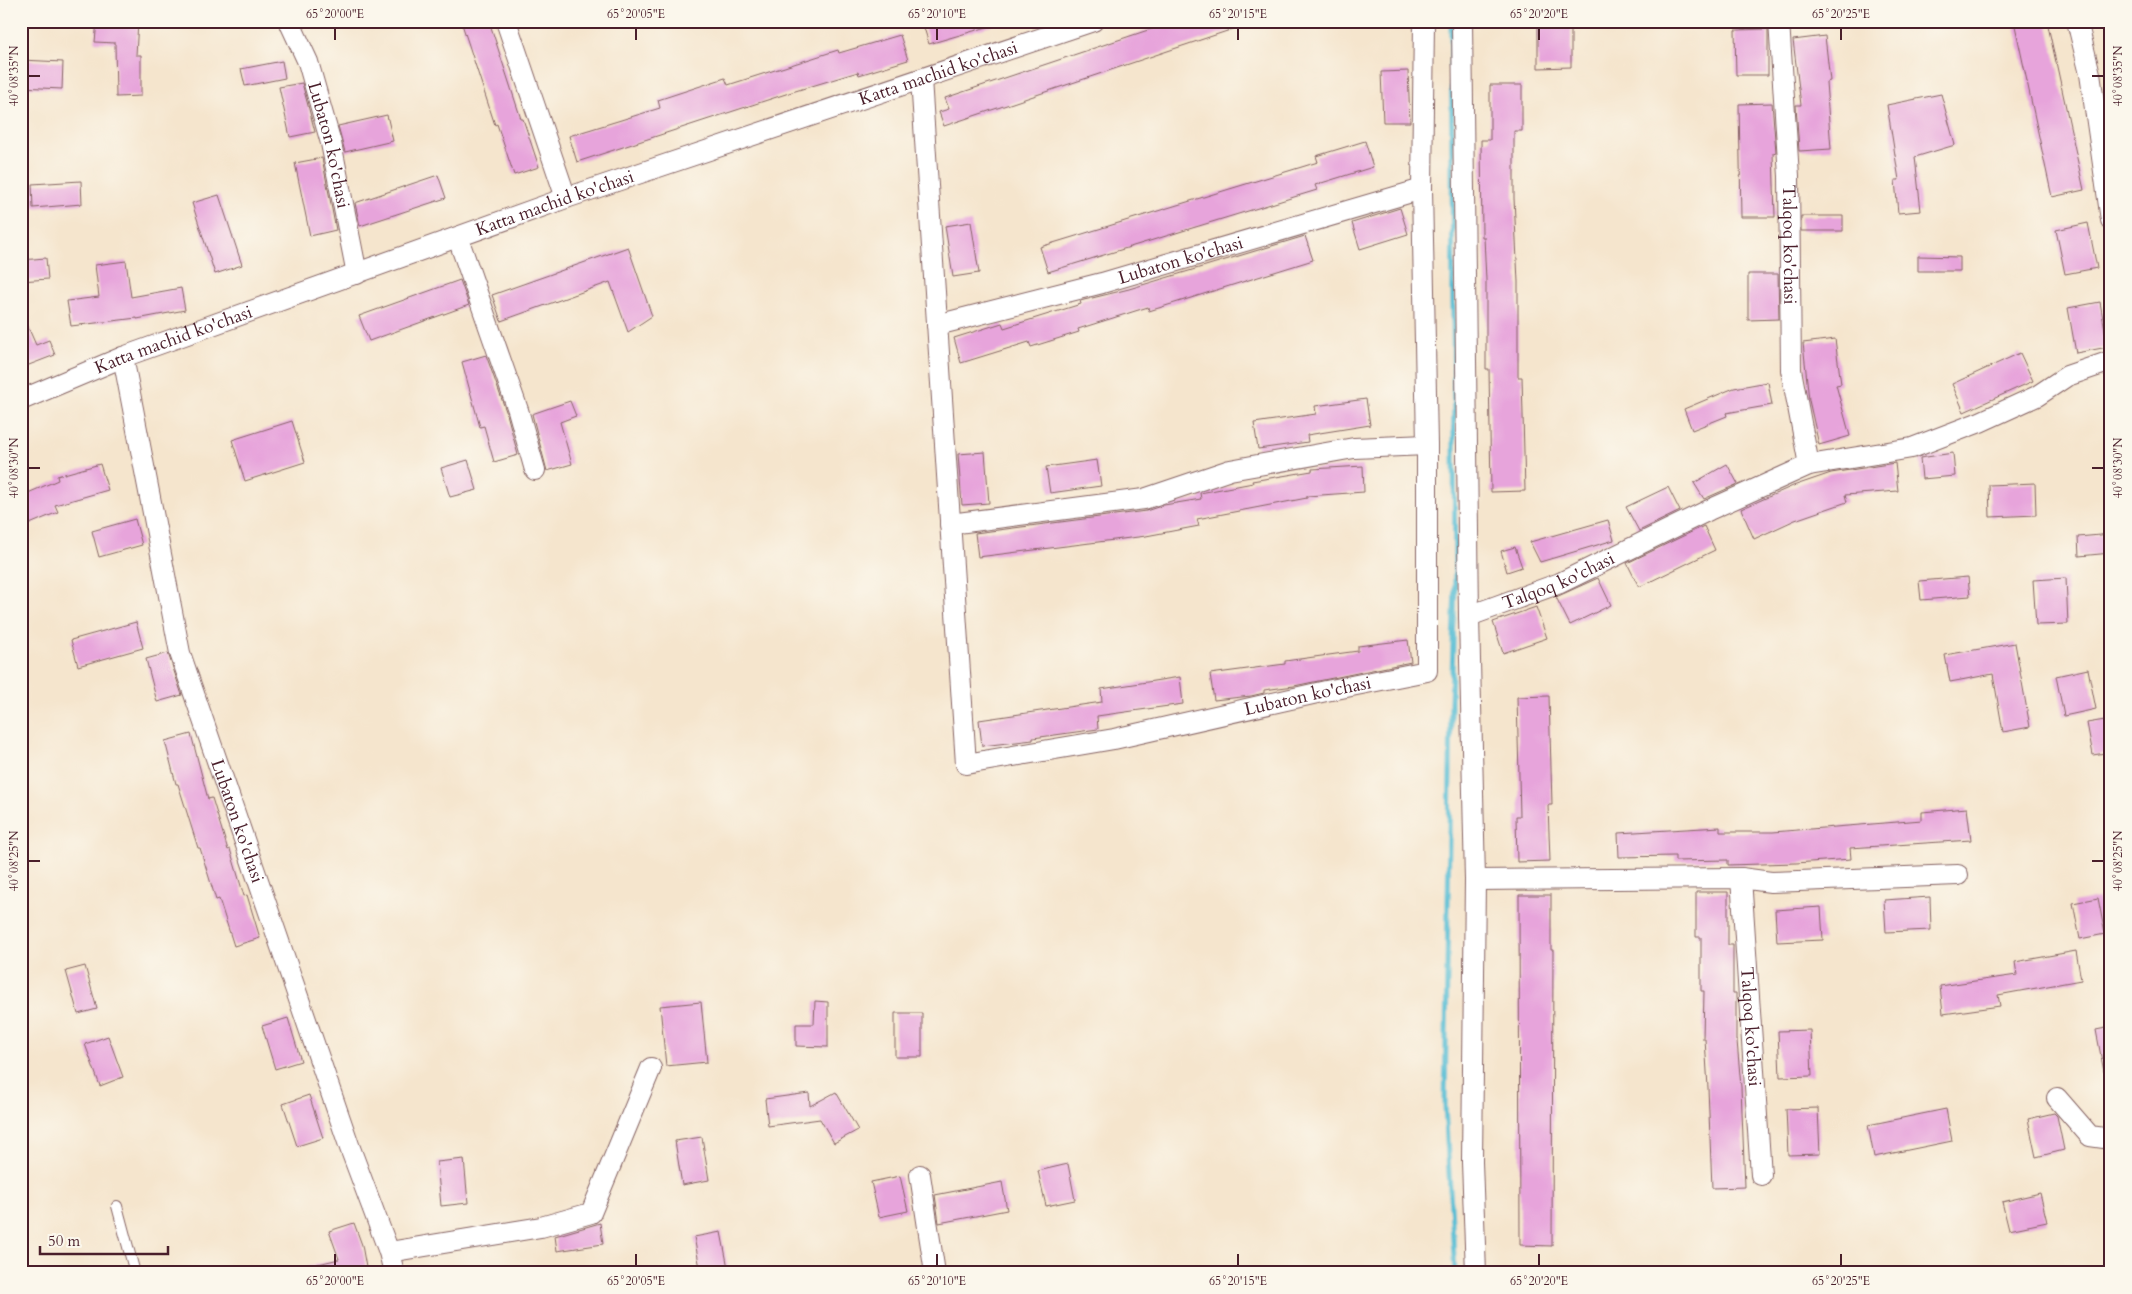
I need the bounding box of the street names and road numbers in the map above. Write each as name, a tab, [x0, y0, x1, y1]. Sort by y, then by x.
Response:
street label: Katta machid ko'chasi	[855, 35, 1021, 111]
street label: Lubaton ko'chasi	[302, 79, 356, 210]
street label: Katta machid ko'chasi	[472, 164, 637, 242]
street label: Talqoq ko'chasi	[1777, 185, 1803, 305]
street label: Lubaton ko'chasi	[1115, 230, 1246, 290]
street label: Katta machid ko'chasi	[91, 299, 256, 380]
street label: Talqoq ko'chasi	[1499, 546, 1619, 615]
street label: Lubaton ko'chasi	[1242, 670, 1373, 722]
street label: Lubaton ko'chasi	[205, 756, 270, 886]
street label: Talqoq ko'chasi	[1735, 966, 1768, 1087]

